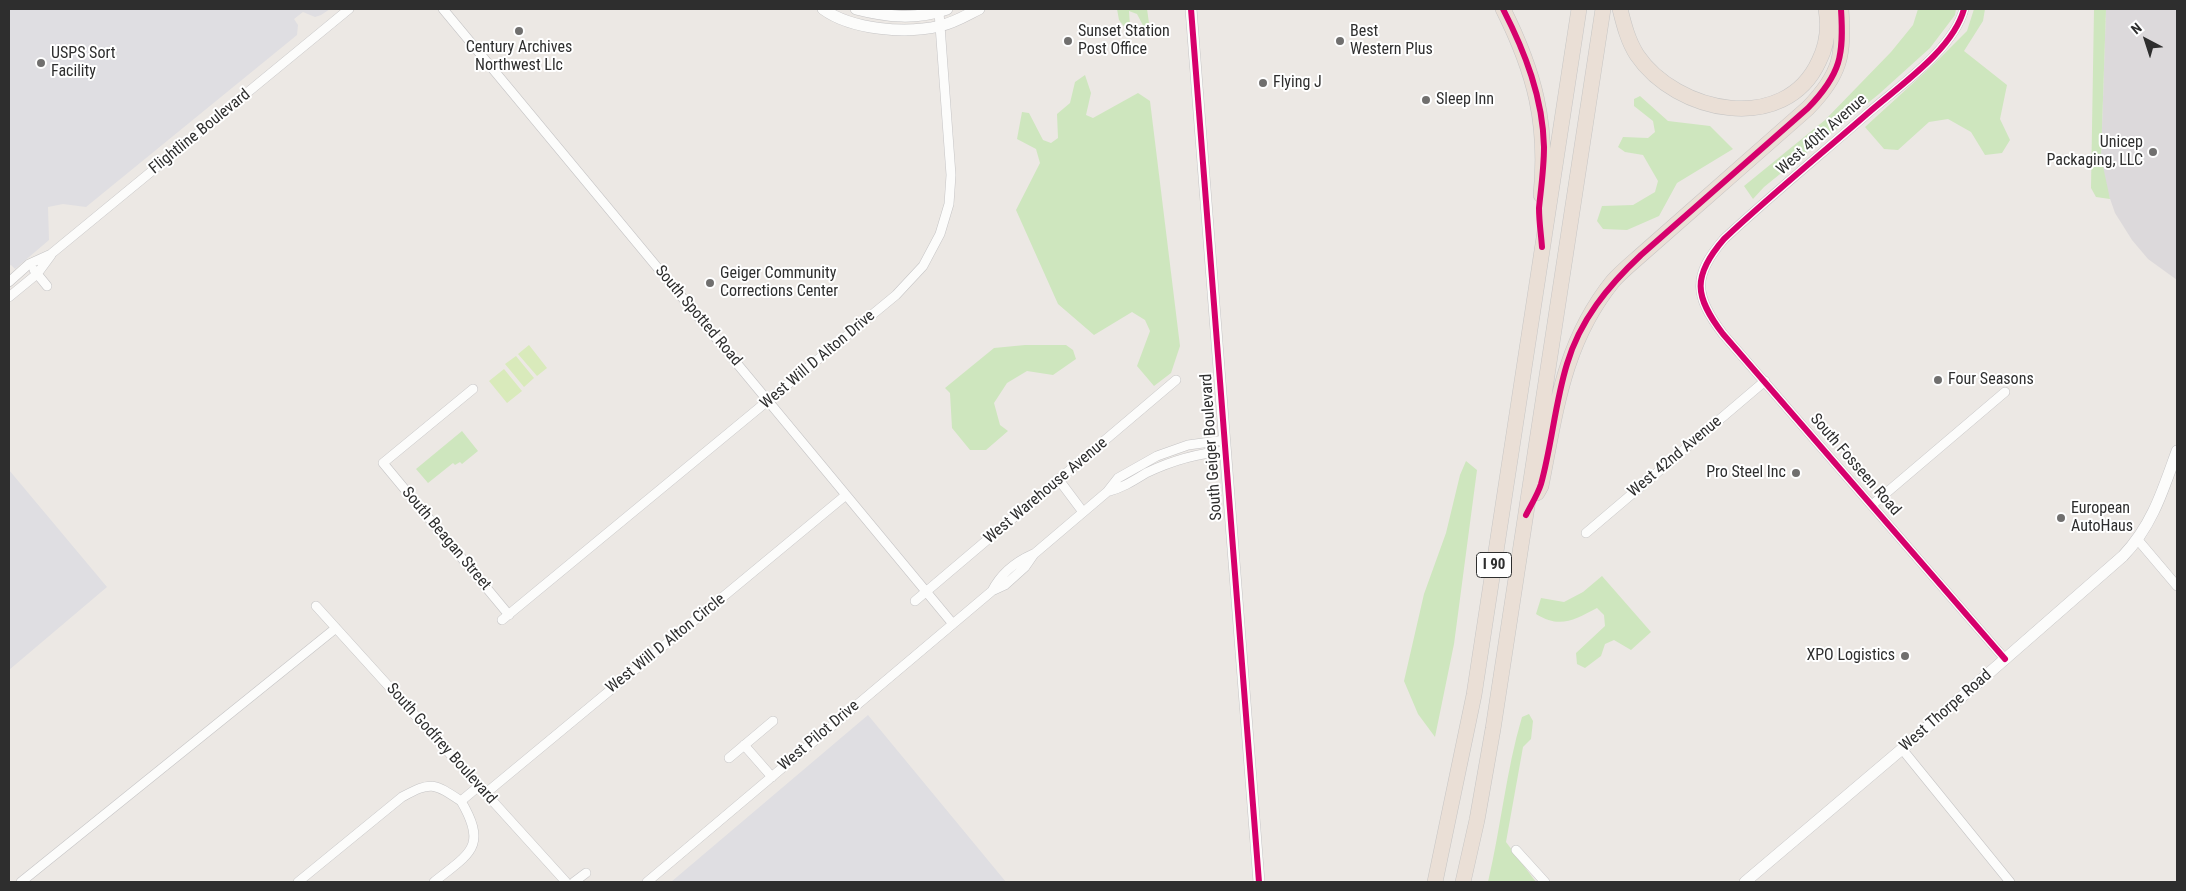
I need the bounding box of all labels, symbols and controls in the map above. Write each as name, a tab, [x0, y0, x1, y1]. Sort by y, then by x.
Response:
north arrow	[2121, 15, 2171, 65]
text: N	[2128, 20, 2145, 37]
place label: Sunset Station Post Office	[1078, 22, 1170, 60]
place label: Best Western Plus	[1350, 22, 1433, 60]
marker: Century Archives Northwest Llc	[513, 25, 525, 37]
marker: Sunset Station Post Office	[1062, 35, 1074, 47]
marker: Best Western Plus	[1334, 35, 1346, 47]
place label: Century Archives Northwest Llc	[466, 38, 572, 76]
place label: USPS Sort Facility	[51, 44, 115, 82]
marker: USPS Sort Facility	[35, 57, 47, 69]
place label: Flying J	[1273, 73, 1322, 93]
marker: Flying J	[1257, 77, 1269, 89]
street label: Flightline Boulevard	[146, 85, 254, 179]
place label: Sleep Inn	[1436, 90, 1494, 110]
street label: West 40th Avenue	[1773, 91, 1871, 179]
marker: Sleep Inn	[1420, 94, 1432, 106]
place label: Unicep Packaging, LLC	[2046, 133, 2143, 171]
marker: Unicep Packaging, LLC	[2147, 146, 2159, 158]
street label: South Spotted Road	[650, 262, 746, 370]
place label: Geiger Community Corrections Center	[720, 264, 838, 302]
marker: Geiger Community Corrections Center	[704, 277, 716, 289]
street label: West Will D Alton Drive	[757, 306, 879, 414]
place label: Four Seasons	[1948, 370, 2034, 390]
street label: South Geiger Boulevard	[1197, 373, 1227, 521]
marker: Four Seasons	[1932, 374, 1944, 386]
street label: South Fosseen Road	[1805, 410, 1905, 520]
street label: West 42nd Avenue	[1624, 412, 1726, 502]
street label: West Warehouse Avenue	[980, 434, 1112, 548]
place label: Pro Steel Inc	[1706, 463, 1786, 483]
marker: Pro Steel Inc	[1790, 467, 1802, 479]
street label: South Beagan Street	[397, 484, 495, 594]
place label: European AutoHaus	[2071, 499, 2133, 537]
marker: European AutoHaus	[2055, 512, 2067, 524]
road number: I 90	[1476, 552, 1512, 578]
street label: West Will D Alton Circle	[603, 590, 729, 698]
place label: XPO Logistics	[1806, 646, 1895, 666]
marker: XPO Logistics	[1899, 650, 1911, 662]
street label: West Thorpe Road	[1896, 666, 1996, 756]
street label: South Godfrey Boulevard	[382, 680, 500, 808]
street label: West Pilot Drive	[775, 697, 863, 775]

